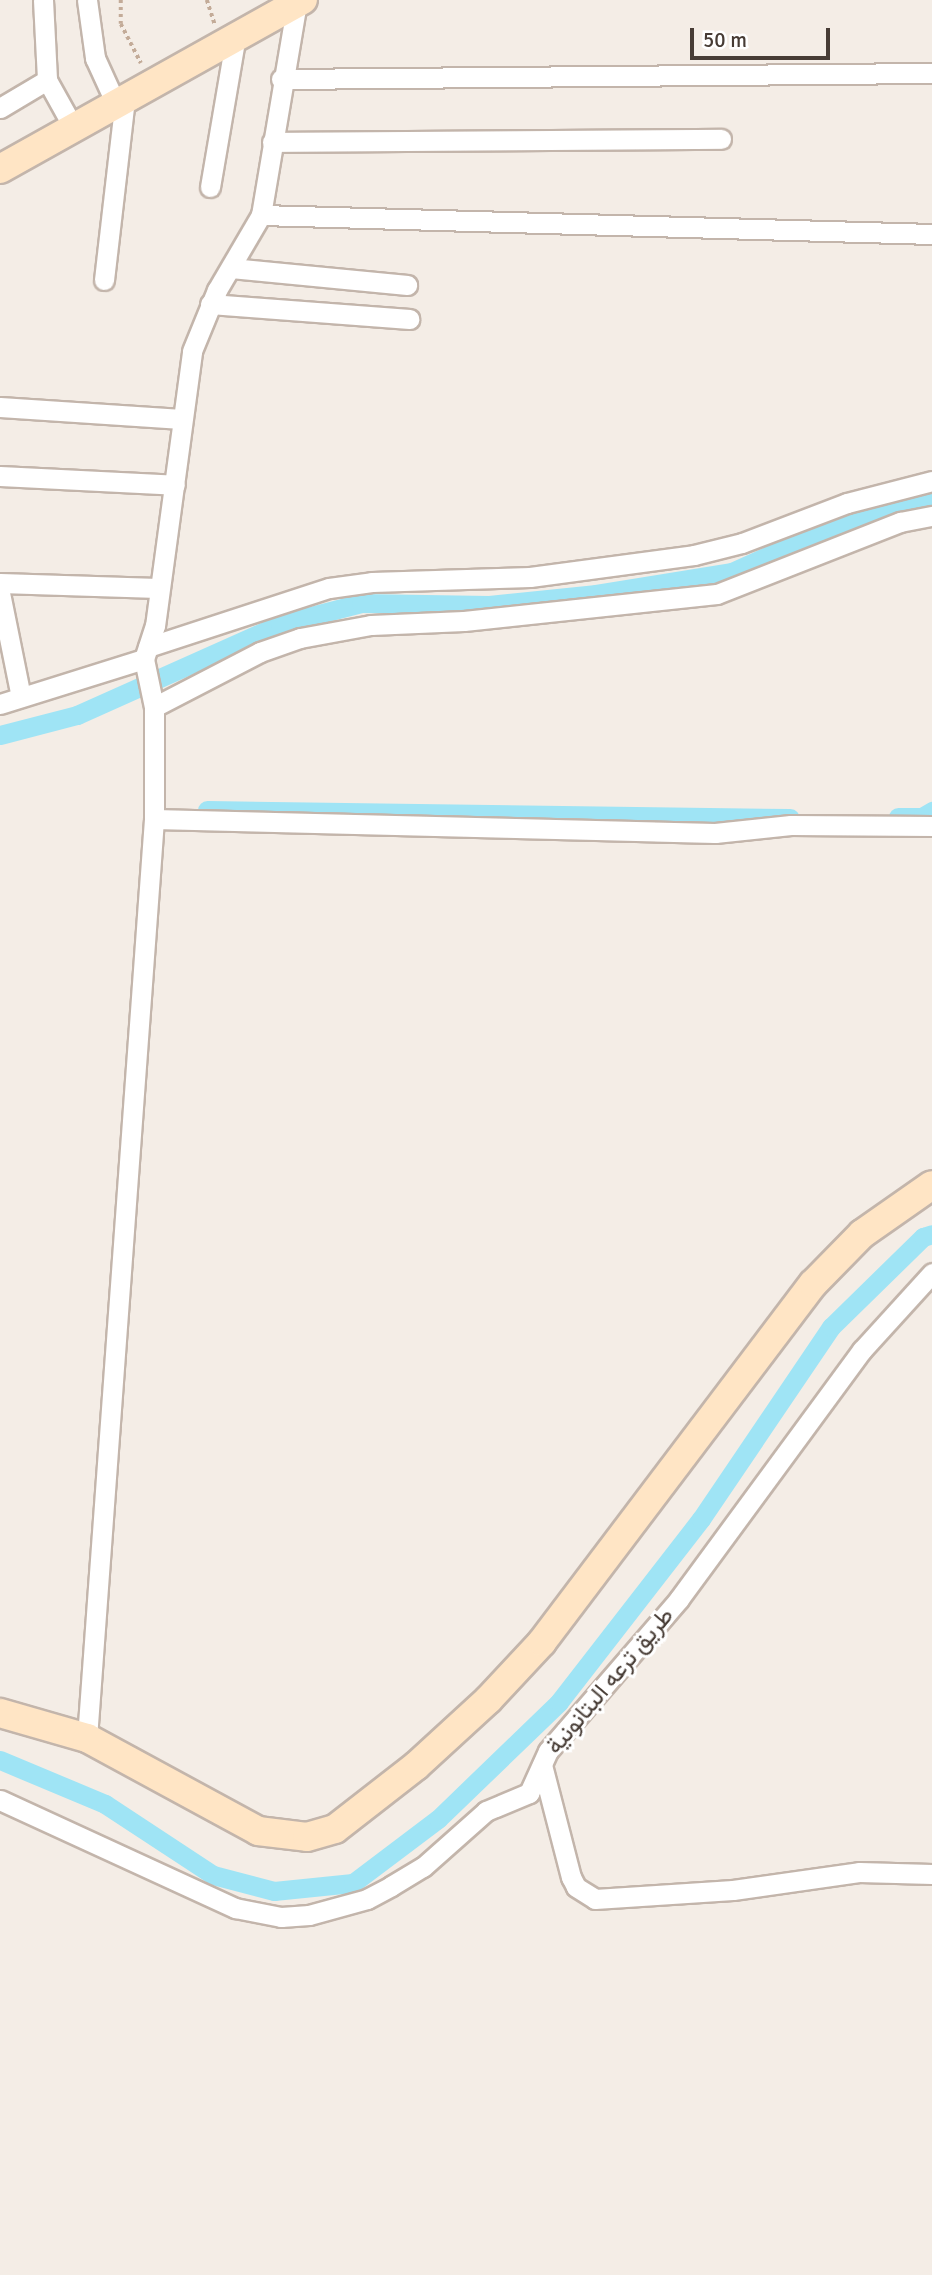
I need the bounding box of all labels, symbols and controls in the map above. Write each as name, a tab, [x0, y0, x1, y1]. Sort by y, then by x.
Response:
scale bar	[694, 14, 834, 58]
text: 50 m	[703, 27, 747, 53]
street label: طريق ترعه البتانونية	[540, 1602, 680, 1760]

